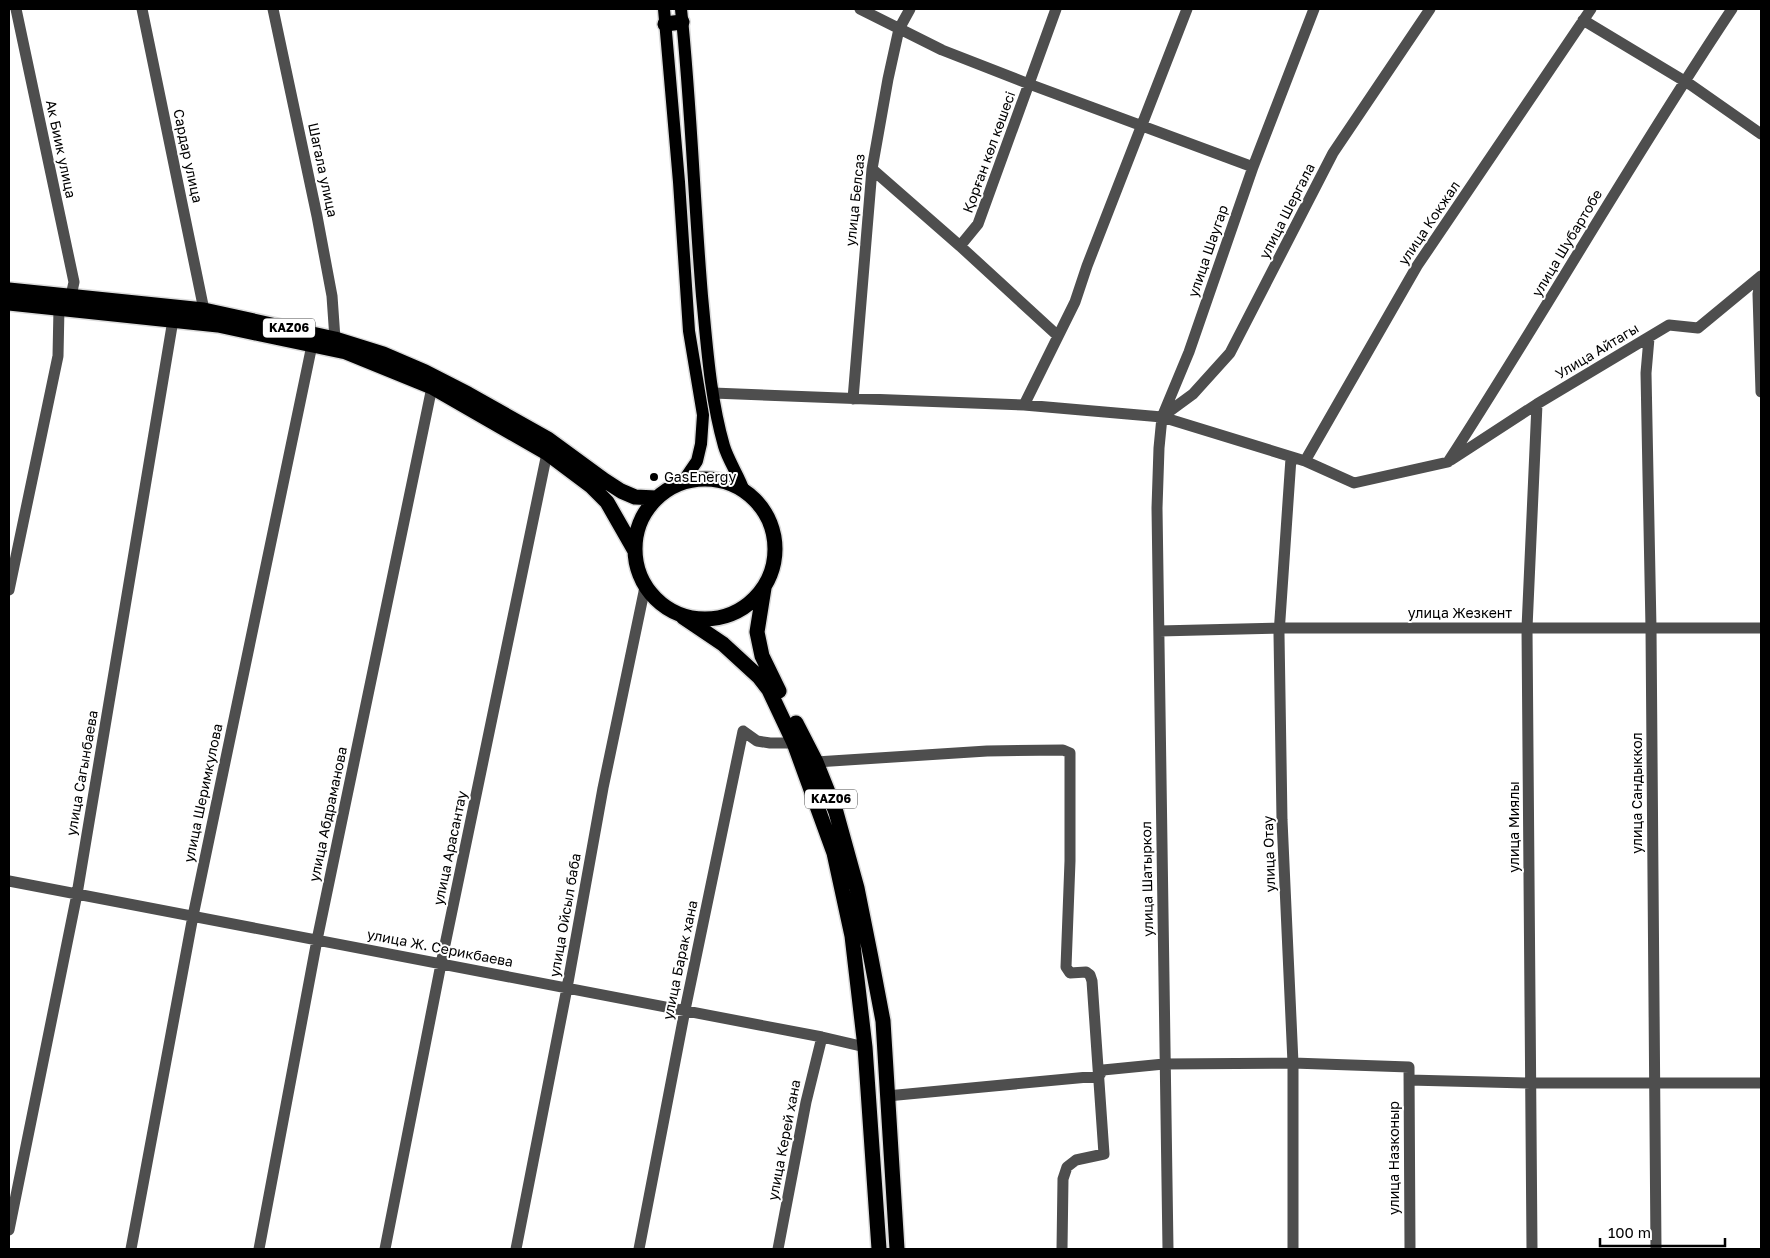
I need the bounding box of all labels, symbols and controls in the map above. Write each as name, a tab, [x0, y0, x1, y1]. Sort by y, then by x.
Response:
street label: Қорған көл көшесі	[959, 89, 1018, 215]
street label: Ак Биик улица	[43, 98, 80, 200]
street label: Сардар улица	[170, 107, 207, 204]
street label: Шагала улица	[305, 121, 342, 219]
street label: улица Белсаз	[841, 153, 868, 247]
street label: улица Шергала	[1255, 160, 1318, 261]
street label: улица Кокжал	[1394, 177, 1463, 268]
street label: улица Шубартобе	[1528, 186, 1605, 300]
street label: улица Шаугар	[1184, 203, 1231, 299]
road number: KАZ06	[263, 318, 315, 338]
street label: Улица Айтагы	[1552, 319, 1642, 382]
place label: GasEnergy	[664, 468, 736, 485]
marker: GasEnergy	[648, 471, 660, 483]
street label: улица Жезкент	[1408, 604, 1512, 621]
street label: улица Сагынбаева	[62, 709, 101, 837]
street label: улица Шеримкулова	[179, 722, 226, 864]
street label: улица Сандыккол	[1628, 732, 1645, 854]
street label: улица Абдраманова	[305, 745, 350, 883]
street label: улица Миялы	[1505, 781, 1522, 873]
street label: улица Арасантау	[429, 789, 470, 907]
road number: KАZ06	[805, 790, 857, 809]
street label: улица Отау	[1259, 815, 1278, 893]
street label: улица Шатыркол	[1137, 821, 1156, 937]
street label: улица Ойсыл баба	[545, 852, 584, 978]
street label: улица Барак хана	[659, 899, 700, 1021]
street label: улица Ж. Серикбаева	[366, 925, 515, 970]
street label: улица Керей хана	[763, 1078, 804, 1202]
street label: улица Назконыр	[1385, 1101, 1402, 1215]
scale bar	[1600, 1216, 1725, 1248]
text: 100 m	[1608, 1223, 1651, 1241]

